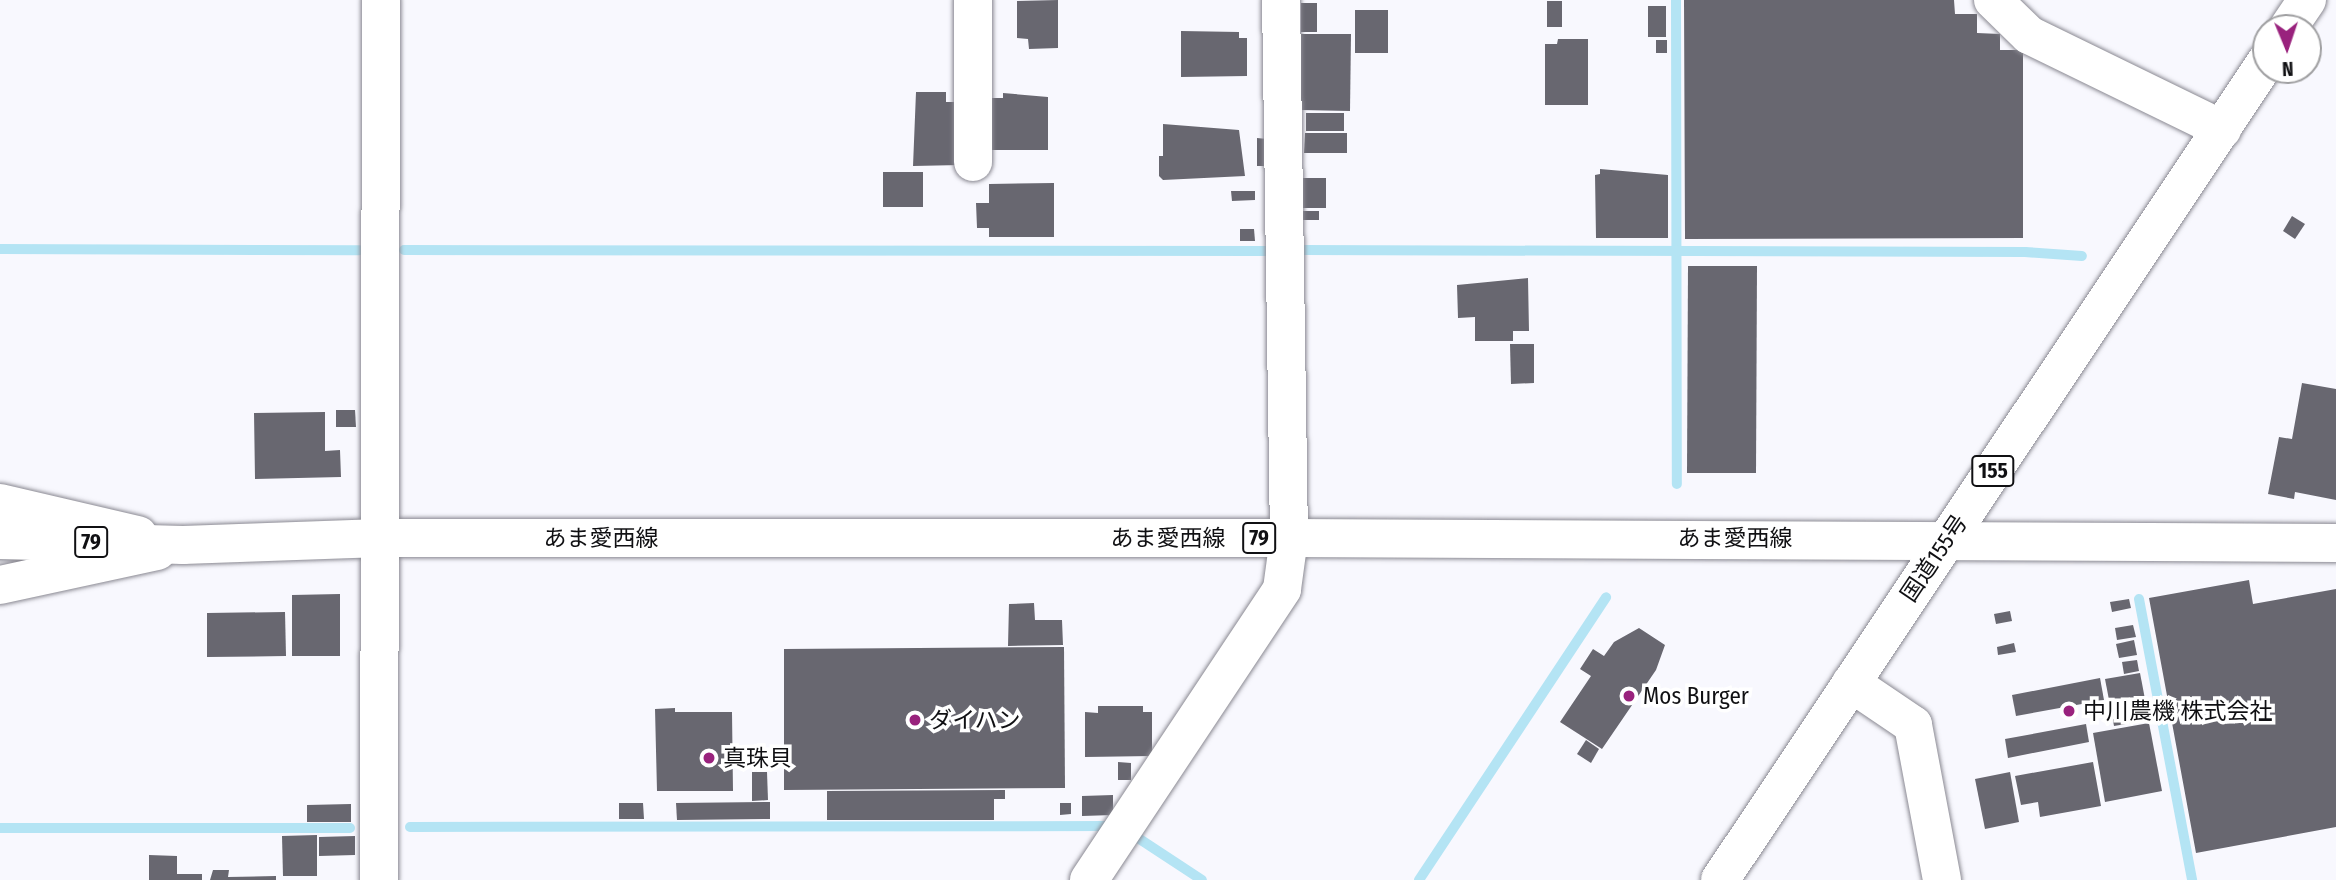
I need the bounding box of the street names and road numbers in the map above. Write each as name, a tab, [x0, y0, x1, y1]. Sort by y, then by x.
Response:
road number: 155	[1970, 454, 2016, 489]
street label: 国道155号	[1895, 509, 1973, 607]
road number: 79	[1242, 520, 1276, 556]
road number: 79	[74, 524, 108, 560]
street label: あま愛西線	[544, 524, 658, 552]
street label: あま愛西線	[1111, 524, 1225, 552]
street label: あま愛西線	[1678, 524, 1792, 552]

